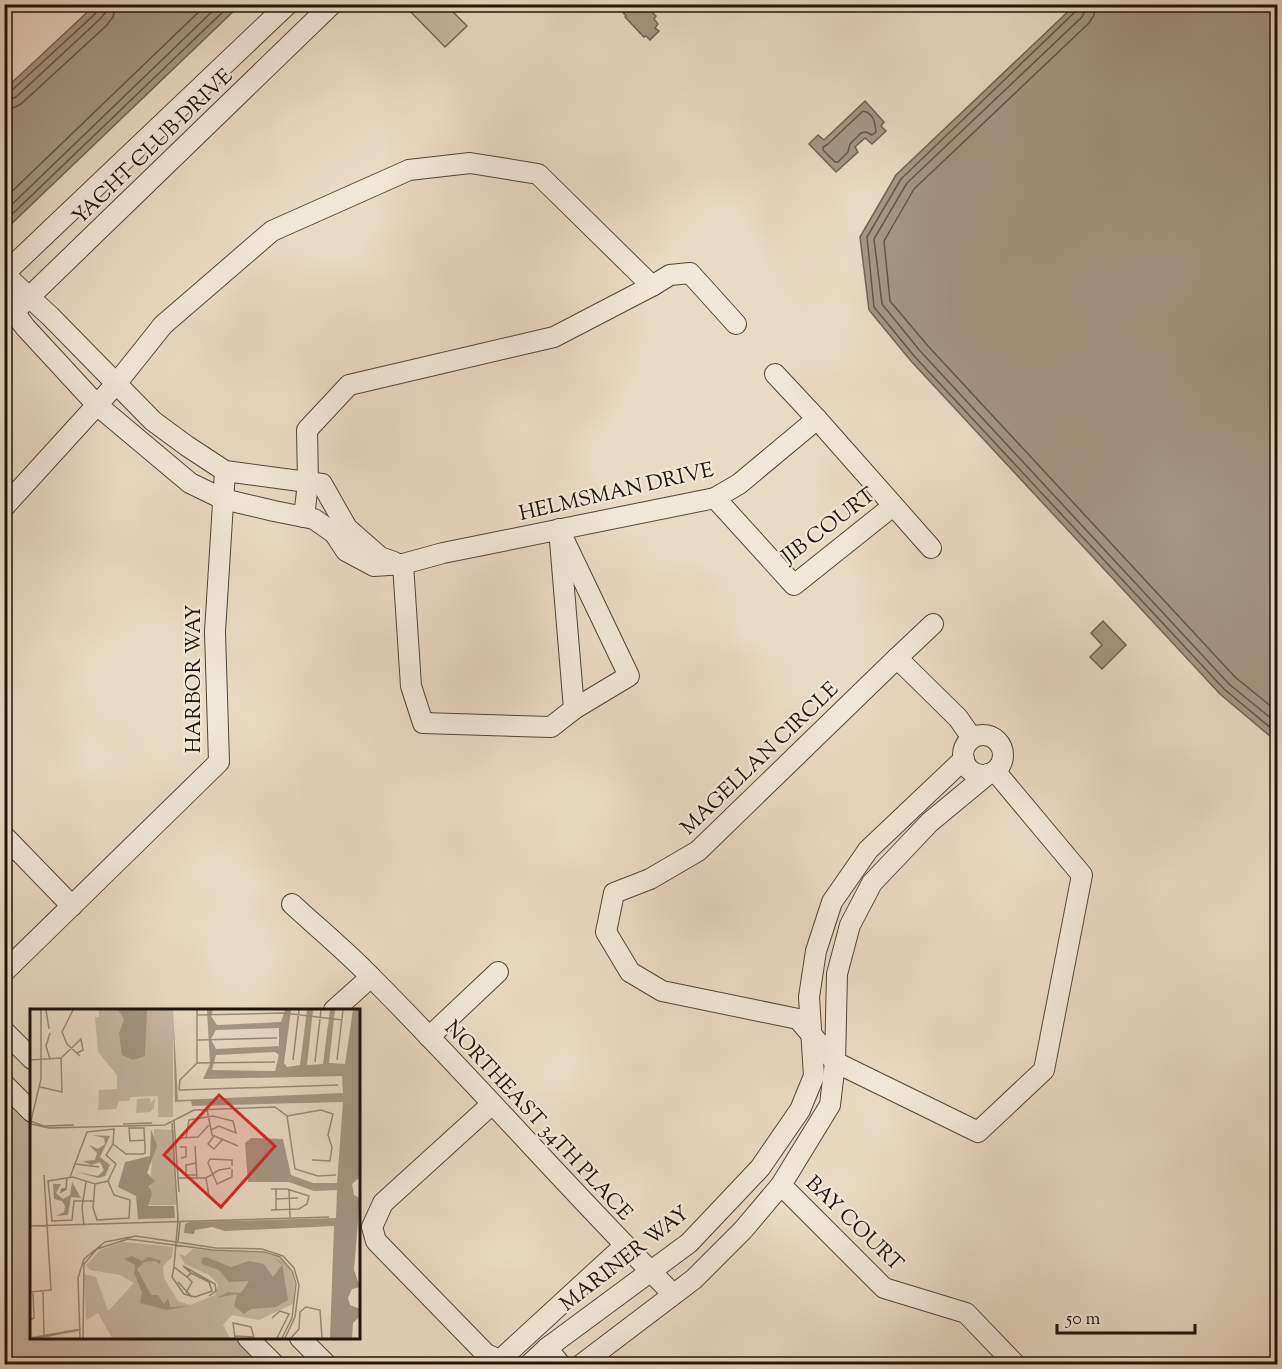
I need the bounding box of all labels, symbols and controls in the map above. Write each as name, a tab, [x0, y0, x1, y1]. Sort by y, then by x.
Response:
street label: YACHT CLUB DRIVE	[66, 63, 241, 232]
street label: HELMSMAN DRIVE	[516, 456, 717, 530]
street label: JIB COURT	[775, 481, 883, 572]
street label: HARBOR WAY	[180, 605, 210, 753]
street label: MAGELLAN CIRCLE	[675, 676, 846, 843]
inset map	[30, 1009, 360, 1339]
street label: NORTHEAST 34TH PLACE	[437, 1015, 639, 1228]
street label: BAY COURT	[798, 1170, 910, 1279]
street label: MARINER WAY	[554, 1200, 696, 1320]
scale bar	[1057, 1297, 1195, 1335]
text: 50 m	[1065, 1307, 1101, 1333]

